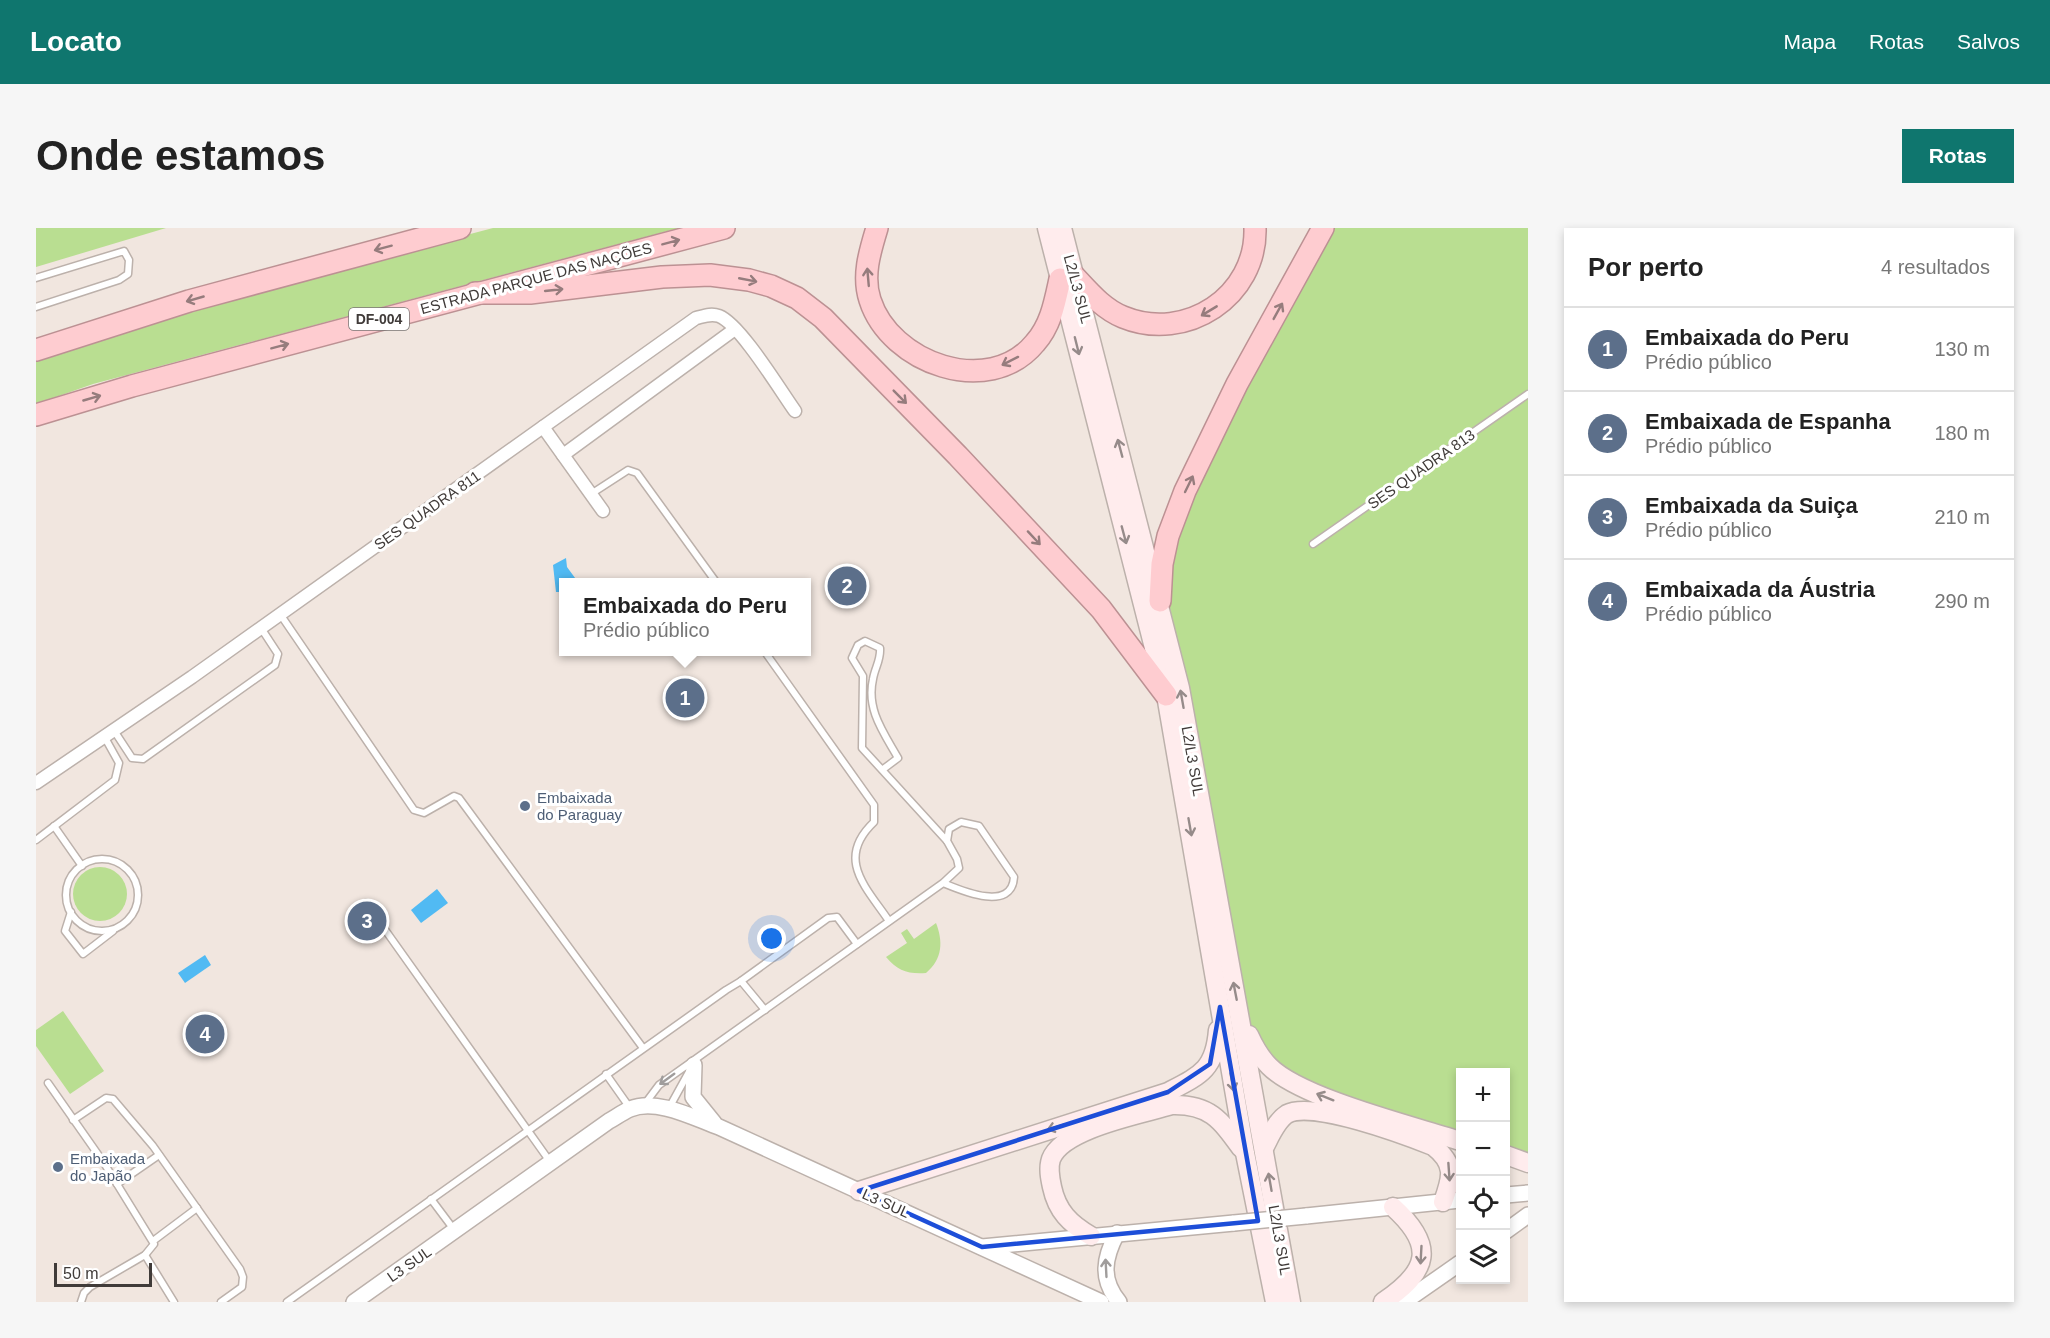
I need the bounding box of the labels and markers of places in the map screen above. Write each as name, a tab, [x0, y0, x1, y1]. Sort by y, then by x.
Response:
pin: 2	[828, 564, 866, 608]
pin: 1	[666, 676, 704, 720]
place label: Embaixada do Paraguay	[537, 789, 623, 823]
marker: Embaixada do Paraguay	[518, 799, 532, 813]
pin: 3	[348, 898, 386, 944]
pin: 4	[186, 1012, 224, 1056]
place label: Embaixada do Japão	[70, 1150, 146, 1184]
marker: Embaixada do Japão	[51, 1160, 65, 1174]

